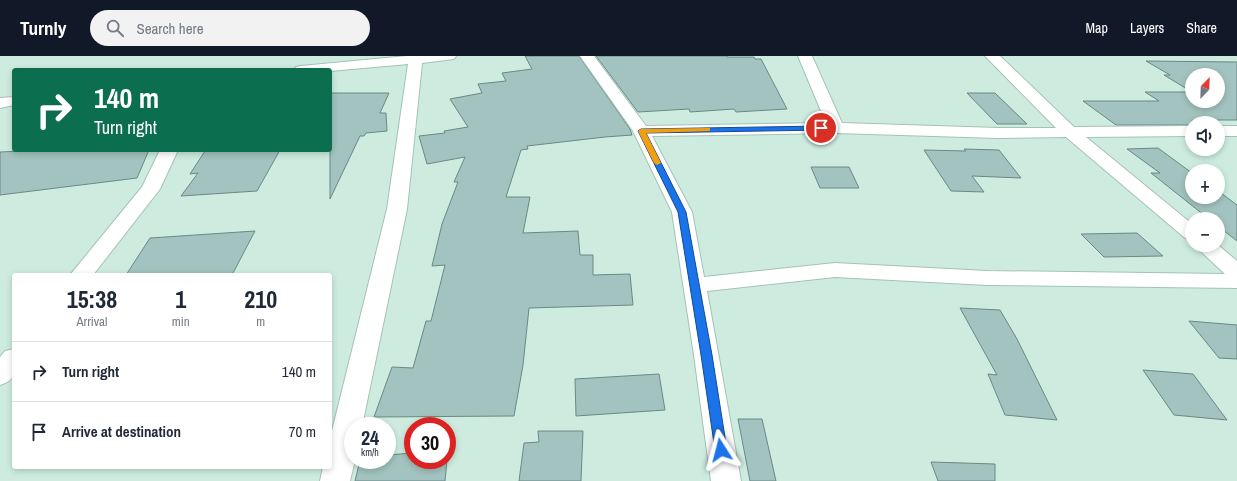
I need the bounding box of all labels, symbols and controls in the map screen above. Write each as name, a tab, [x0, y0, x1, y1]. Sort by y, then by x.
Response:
search box	[90, 10, 370, 46]
text: Turnly	[20, 15, 66, 41]
icon: search	[104, 17, 126, 39]
text: Search here	[136, 18, 204, 39]
text: Map	[1086, 19, 1108, 37]
text: Layers	[1130, 19, 1164, 37]
text: Share	[1186, 19, 1217, 37]
north arrow	[1185, 68, 1225, 108]
map controls	[1185, 68, 1225, 252]
text: 140 m	[94, 79, 159, 117]
icon: right	[28, 84, 80, 136]
pin	[804, 111, 838, 145]
text: Turn right	[94, 115, 157, 140]
button: sound	[1185, 116, 1225, 156]
icon: arrive	[810, 117, 832, 139]
button: +	[1185, 164, 1225, 204]
button: −	[1185, 212, 1225, 252]
text: 15:38	[67, 283, 117, 315]
text: 1	[175, 283, 186, 315]
text: 210	[244, 283, 277, 315]
text: Arrival	[77, 313, 107, 330]
text: min	[172, 313, 190, 330]
text: m	[256, 313, 265, 330]
icon: right	[28, 361, 50, 383]
text: Turn right	[62, 361, 119, 382]
text: 140 m	[282, 361, 316, 382]
speed limit sign: 30	[404, 417, 456, 469]
icon: arrive	[28, 421, 50, 443]
text: Arrive at destination	[62, 421, 181, 442]
text: 70 m	[289, 421, 316, 442]
text: 24	[361, 424, 379, 451]
position arrow	[700, 429, 742, 471]
text: km/h	[361, 446, 379, 459]

